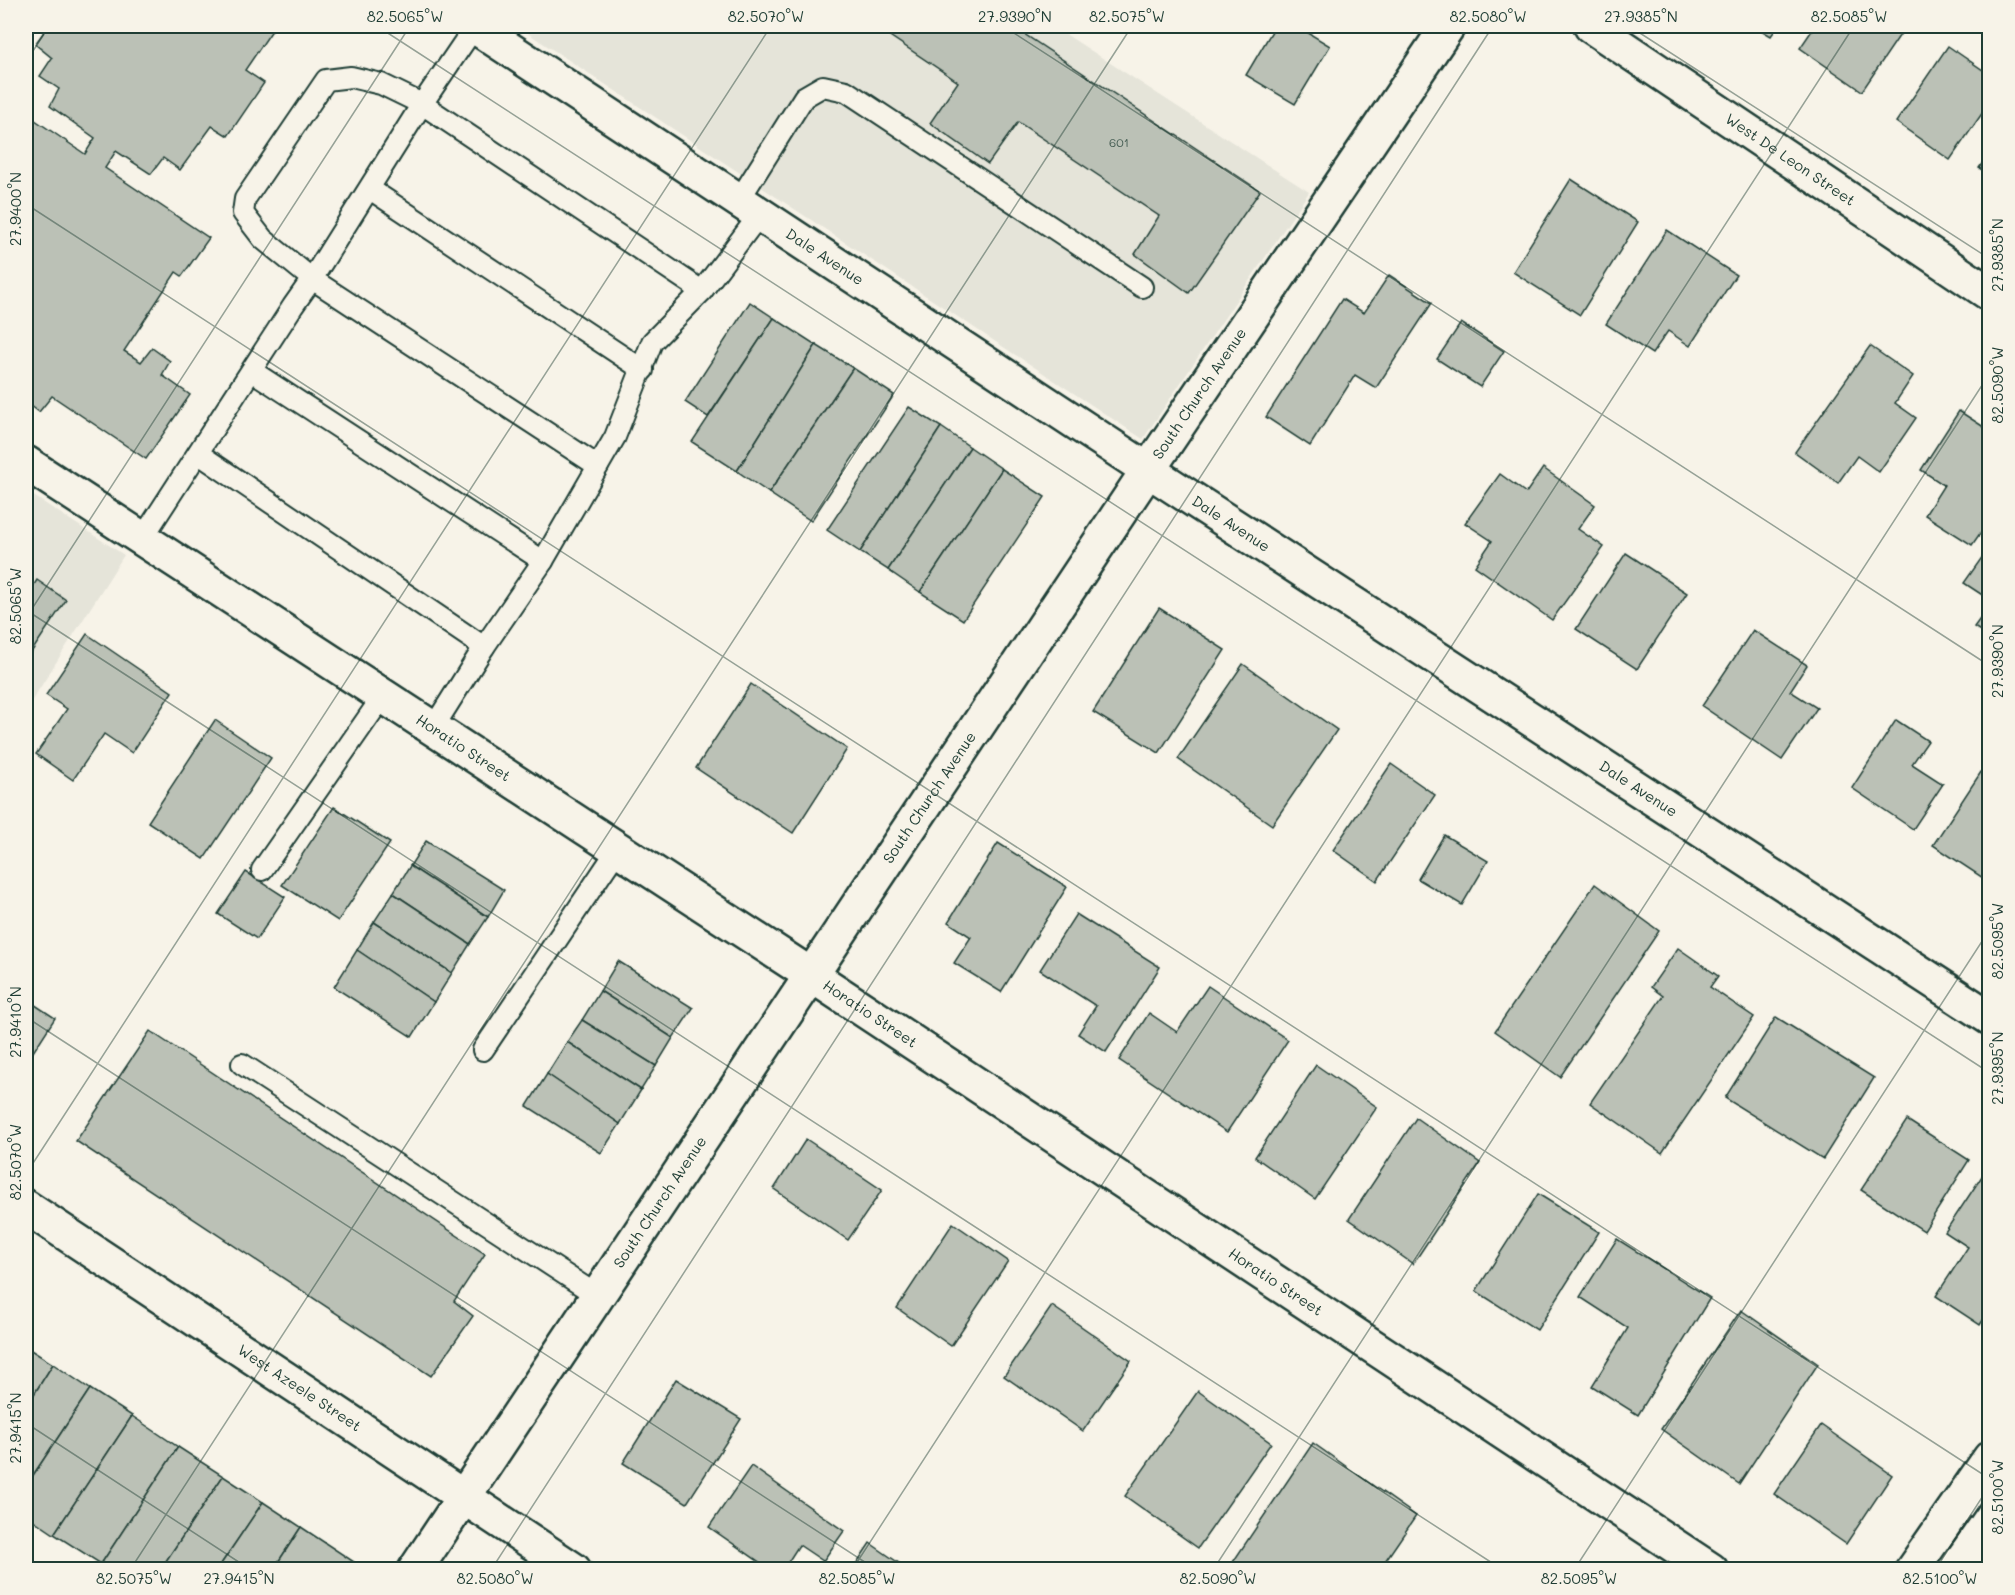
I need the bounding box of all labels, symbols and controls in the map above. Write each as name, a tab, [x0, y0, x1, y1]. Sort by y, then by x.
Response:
text: 82.5065°W	[367, 6, 443, 26]
text: 82.5070°W	[728, 6, 804, 26]
text: 27.9390°N	[978, 6, 1052, 26]
text: 82.5075°W	[1089, 6, 1165, 26]
text: 82.5080°W	[1449, 6, 1527, 26]
text: 27.9385°N	[1604, 6, 1678, 26]
text: 82.5085°W	[1811, 6, 1887, 26]
street label: West De Leon Street	[1722, 108, 1860, 210]
house number: 601	[1109, 134, 1129, 150]
text: 27.9400°N	[5, 172, 25, 246]
text: 27.9385°N	[1987, 218, 2007, 292]
street label: Dale Avenue	[782, 223, 868, 289]
street label: South Church Avenue	[1147, 323, 1250, 463]
text: 82.5090°W	[1987, 347, 2007, 423]
street label: Dale Avenue	[1188, 490, 1274, 556]
text: 82.5065°W	[5, 568, 25, 644]
text: 27.9390°N	[1987, 624, 2007, 698]
street label: Horatio Street	[413, 709, 515, 786]
street label: South Church Avenue	[878, 727, 980, 867]
street label: Dale Avenue	[1596, 755, 1682, 821]
text: 82.5095°W	[1987, 903, 2007, 979]
street label: Horatio Street	[820, 975, 922, 1052]
text: 27.9410°N	[5, 986, 25, 1058]
text: 27.9395°N	[1987, 1031, 2007, 1105]
text: 82.5070°W	[5, 1124, 25, 1200]
street label: South Church Avenue	[608, 1132, 710, 1271]
street label: Horatio Street	[1225, 1243, 1327, 1320]
street label: West Azeele Street	[234, 1339, 366, 1435]
text: 27.9415°N	[5, 1392, 25, 1464]
text: 82.5100°W	[1987, 1460, 2007, 1534]
text: 82.5075°W	[96, 1568, 172, 1588]
text: 27.9415°N	[203, 1568, 275, 1588]
text: 82.5080°W	[456, 1568, 534, 1588]
text: 82.5085°W	[819, 1568, 895, 1588]
text: 82.5090°W	[1180, 1568, 1256, 1588]
text: 82.5095°W	[1541, 1568, 1617, 1588]
text: 82.5100°W	[1903, 1568, 1977, 1588]

